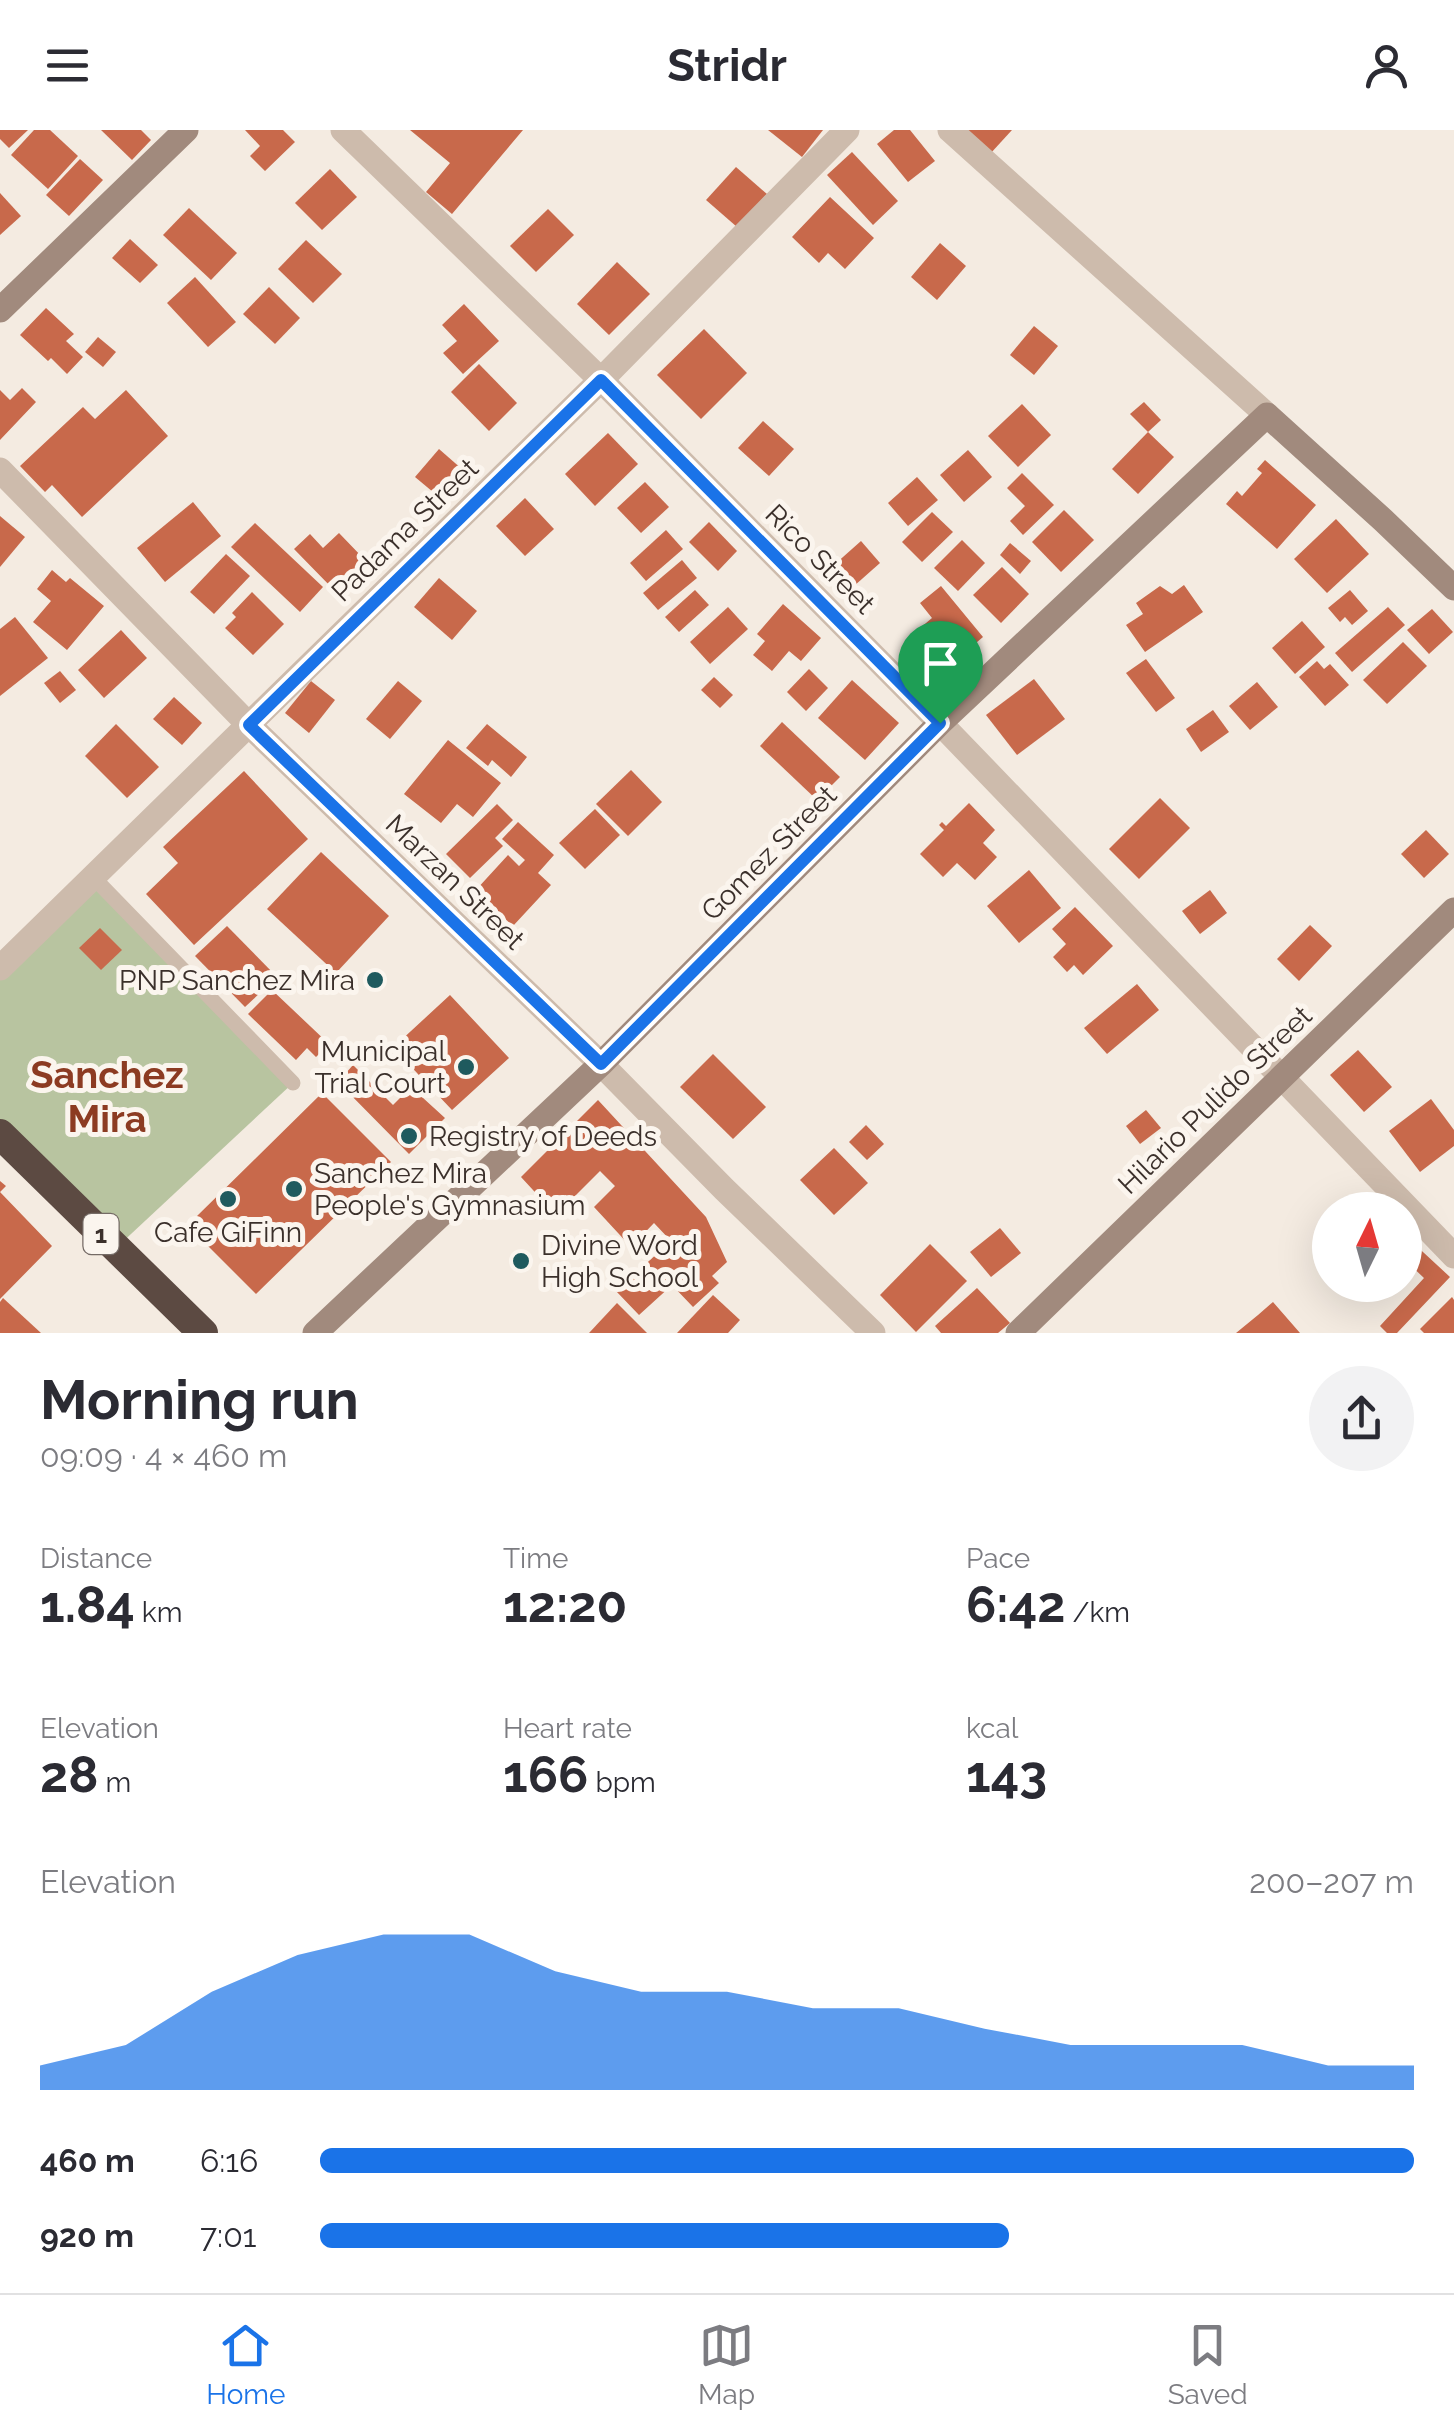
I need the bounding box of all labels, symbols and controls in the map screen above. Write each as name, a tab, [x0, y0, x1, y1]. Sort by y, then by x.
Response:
icon: menu	[40, 38, 95, 93]
icon: person	[1359, 38, 1414, 93]
text: Stridr	[667, 39, 787, 92]
street label: Padama Street	[325, 451, 486, 608]
street label: Rico Street	[759, 498, 882, 621]
pin	[898, 621, 983, 724]
icon: arrive	[913, 636, 968, 691]
street label: Gomez Street	[695, 778, 844, 927]
street label: Marzan Street	[379, 808, 532, 957]
place label: PNP Sanchez Mira	[119, 964, 355, 997]
marker: PNP Sanchez Mira	[364, 969, 386, 991]
street label: Hilario Pulido Street	[1111, 999, 1319, 1201]
place label: Municipal Trial Court	[315, 1035, 447, 1100]
district label: Sanchez Mira	[30, 1052, 184, 1141]
marker: Municipal Trial Court	[455, 1056, 477, 1078]
place label: Registry of Deeds	[429, 1120, 657, 1153]
marker: Registry of Deeds	[398, 1125, 420, 1147]
place label: Sanchez Mira People's Gymnasium	[314, 1157, 585, 1222]
marker: Sanchez Mira People's Gymnasium	[283, 1178, 305, 1200]
marker: Cafe GiFinn	[217, 1188, 239, 1210]
north arrow	[1312, 1192, 1422, 1302]
map controls	[1312, 1192, 1422, 1302]
road number: 1	[84, 1214, 118, 1254]
place label: Cafe GiFinn	[154, 1216, 302, 1249]
place label: Divine Word High School	[541, 1229, 699, 1294]
marker: Divine Word High School	[510, 1250, 532, 1272]
button: share	[1309, 1366, 1414, 1471]
text: Morning run	[40, 1367, 359, 1432]
text: 09:09 · 4 × 460 m	[40, 1437, 287, 1474]
text: Distance	[40, 1542, 152, 1575]
text: Time	[503, 1542, 568, 1575]
text: Pace	[966, 1542, 1030, 1575]
text: 1.84	[40, 1575, 135, 1634]
text: 12:20	[503, 1575, 627, 1634]
text: 6:42	[966, 1575, 1065, 1634]
text: km	[135, 1596, 182, 1629]
text: /km	[1065, 1596, 1130, 1629]
text: Elevation	[40, 1712, 159, 1745]
text: Heart rate	[503, 1712, 632, 1745]
text: kcal	[966, 1712, 1018, 1745]
text: 28	[40, 1745, 98, 1804]
text: 166	[503, 1745, 588, 1804]
text: 143	[966, 1745, 1047, 1804]
text: m	[98, 1766, 131, 1799]
text: bpm	[588, 1766, 656, 1799]
text: Elevation	[40, 1863, 176, 1900]
text: 200–207 m	[1249, 1863, 1414, 1900]
text: 460 m	[40, 2142, 135, 2179]
text: 6:16	[200, 2142, 258, 2179]
text: 920 m	[40, 2217, 134, 2254]
text: 7:01	[200, 2217, 256, 2254]
tab: Home	[206, 2318, 286, 2411]
tab: Map	[698, 2318, 755, 2411]
tab: Saved	[1168, 2318, 1248, 2411]

